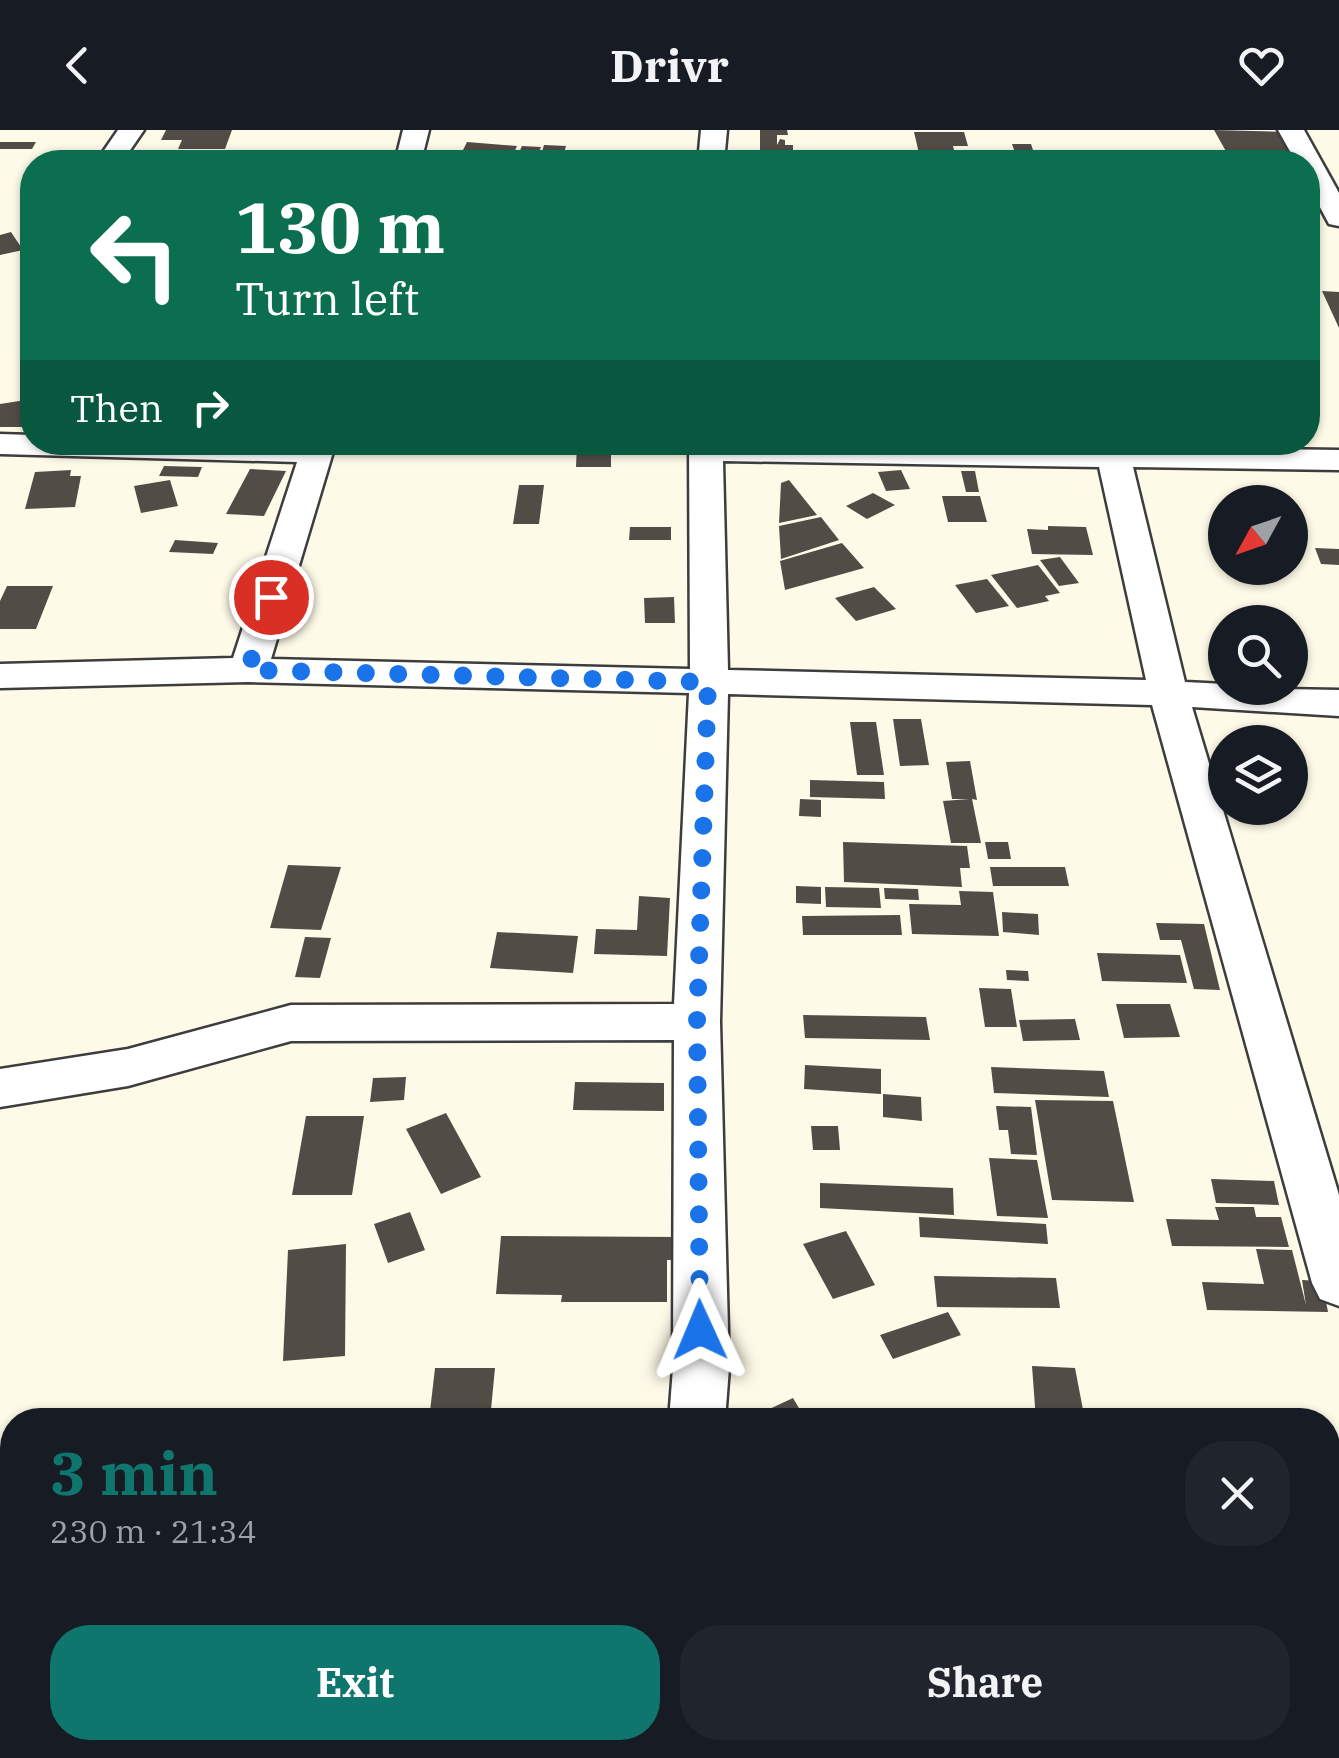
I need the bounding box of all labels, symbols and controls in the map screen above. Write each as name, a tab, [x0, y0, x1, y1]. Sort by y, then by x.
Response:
text: Drivr	[610, 36, 729, 94]
icon: back	[50, 38, 105, 93]
icon: heart	[1234, 38, 1289, 93]
text: 130 m	[235, 181, 445, 272]
icon: left	[70, 190, 200, 320]
text: Turn left	[235, 269, 419, 327]
icon: right	[183, 380, 238, 435]
text: Then	[70, 383, 163, 432]
north arrow	[1208, 485, 1308, 585]
map controls	[1208, 485, 1308, 825]
pin	[229, 555, 314, 640]
icon: arrive	[244, 570, 299, 625]
button: search	[1208, 605, 1308, 705]
button: layers	[1208, 725, 1308, 825]
position arrow	[648, 1278, 752, 1382]
text: 3 min	[50, 1433, 218, 1512]
button: close	[1185, 1441, 1290, 1546]
text: 230 m · 21:34	[50, 1510, 257, 1552]
button: Exit	[50, 1625, 660, 1740]
button: Share	[680, 1625, 1290, 1740]

